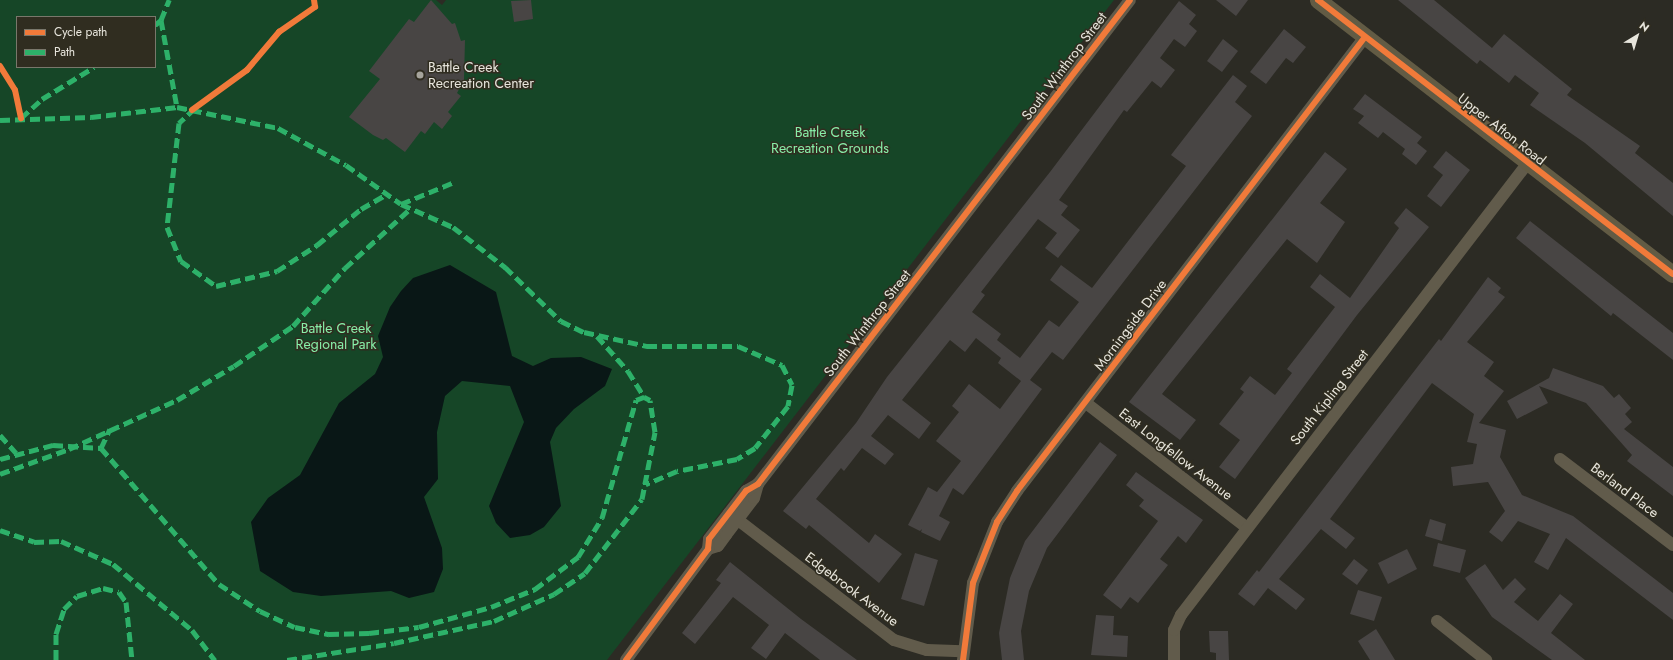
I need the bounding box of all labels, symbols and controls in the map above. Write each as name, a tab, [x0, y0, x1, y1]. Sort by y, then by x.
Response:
street label: South Winthrop Street	[1018, 9, 1110, 123]
legend	[16, 16, 156, 68]
north arrow	[1617, 16, 1657, 56]
text: N	[1636, 18, 1653, 36]
text: Cycle path	[54, 23, 107, 41]
text: Path	[54, 43, 75, 61]
place label: Battle Creek Recreation Center	[428, 59, 534, 92]
marker: Battle Creek Recreation Center	[415, 70, 425, 80]
street label: Upper Afton Road	[1455, 89, 1549, 169]
park label: Battle Creek Recreation Grounds	[771, 124, 889, 156]
street label: South Winthrop Street	[820, 266, 914, 380]
street label: Morningside Drive	[1090, 276, 1170, 374]
park label: Battle Creek Regional Park	[296, 320, 376, 352]
street label: South Kipling Street	[1286, 346, 1372, 448]
street label: East Longfellow Avenue	[1116, 404, 1236, 504]
street label: Berland Place	[1588, 459, 1662, 521]
street label: Edgebrook Avenue	[802, 548, 902, 630]

